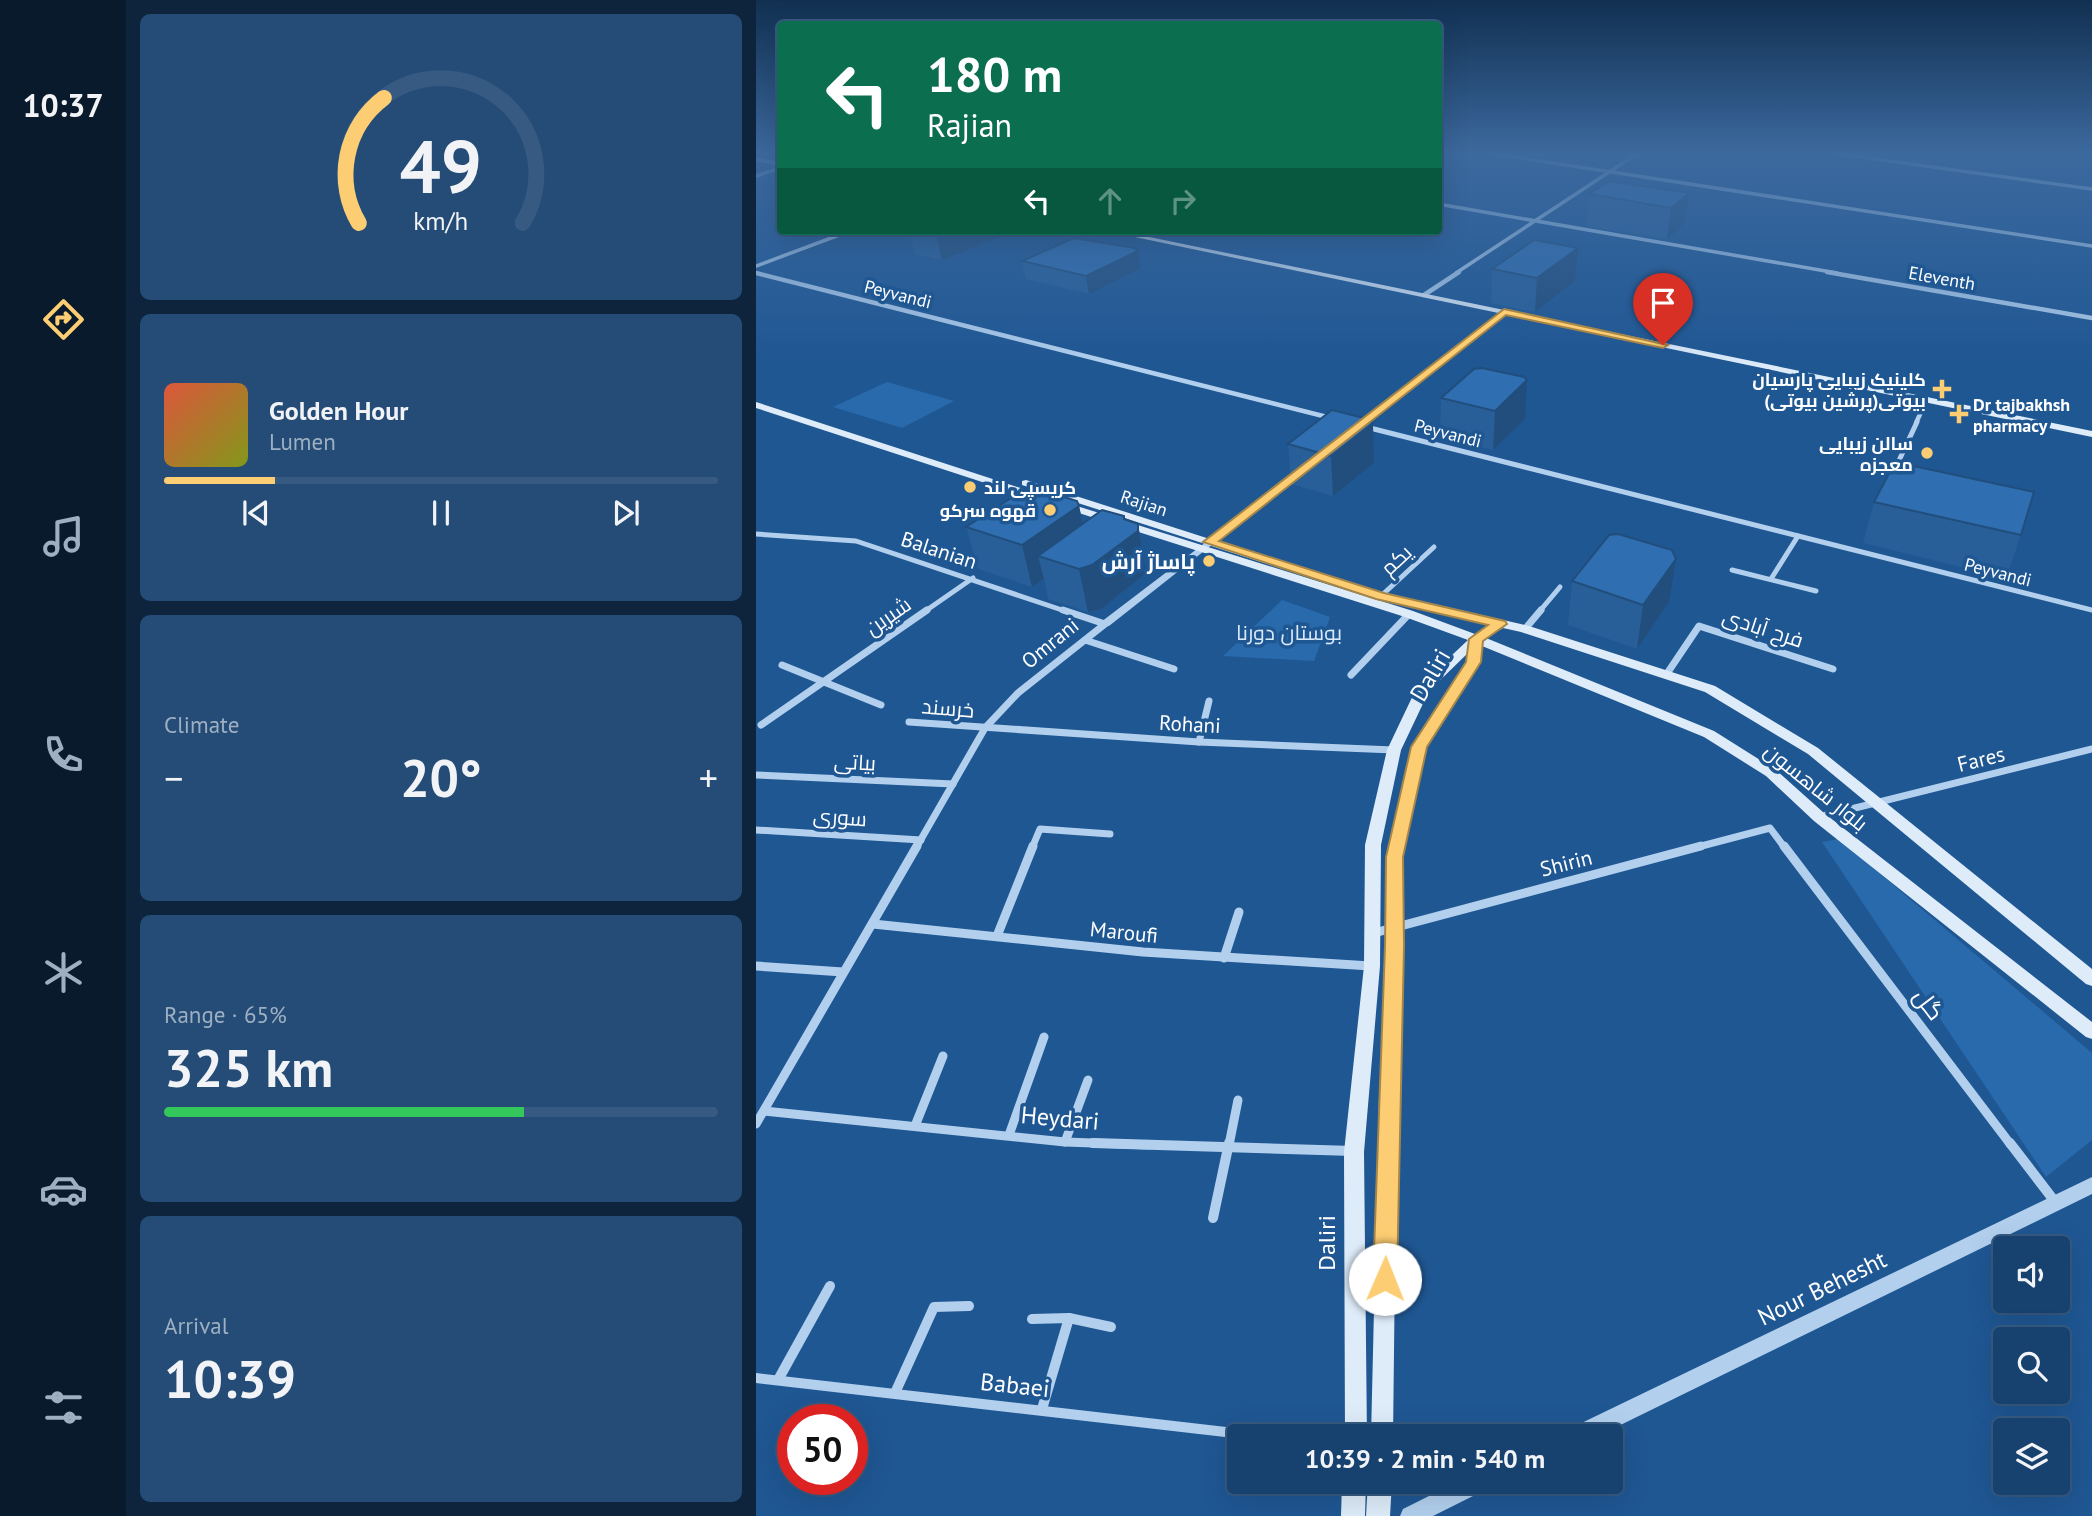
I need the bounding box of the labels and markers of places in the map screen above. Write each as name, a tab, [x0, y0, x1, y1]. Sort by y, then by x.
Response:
pin	[1633, 273, 1693, 345]
place label: کلینیک زیبایی پارسیان بیوتی(پرشین بیوتی)	[1752, 368, 1926, 413]
marker: کلینیک زیبایی پارسیان بیوتی(پرشین بیوتی)	[1932, 379, 1952, 399]
place label: Dr tajbakhsh pharmacy	[1973, 393, 2070, 437]
marker: Dr tajbakhsh pharmacy	[1951, 406, 1967, 422]
place label: سالن زیبایی معجزه	[1819, 432, 1913, 476]
marker: سالن زیبایی معجزه	[1919, 445, 1935, 461]
place label: کریسپی لند	[984, 476, 1076, 500]
marker: کریسپی لند	[962, 479, 978, 495]
place label: قهوه سرکو	[940, 499, 1036, 522]
marker: قهوه سرکو	[1042, 502, 1058, 518]
place label: پاساژ آرش	[1102, 548, 1195, 577]
marker: پاساژ آرش	[1201, 553, 1217, 569]

